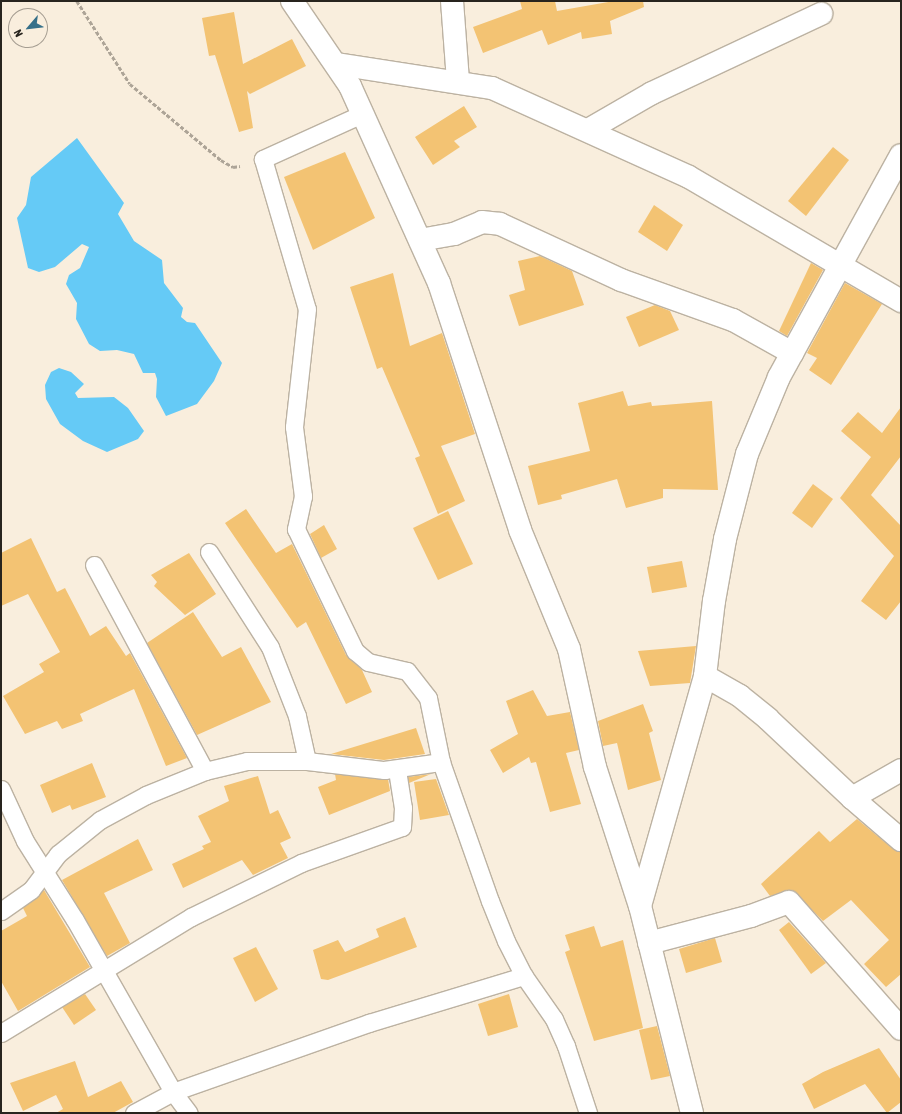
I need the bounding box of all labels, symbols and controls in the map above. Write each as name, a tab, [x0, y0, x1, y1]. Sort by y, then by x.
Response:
north arrow	[8, 8, 48, 48]
text: N	[11, 27, 25, 39]

